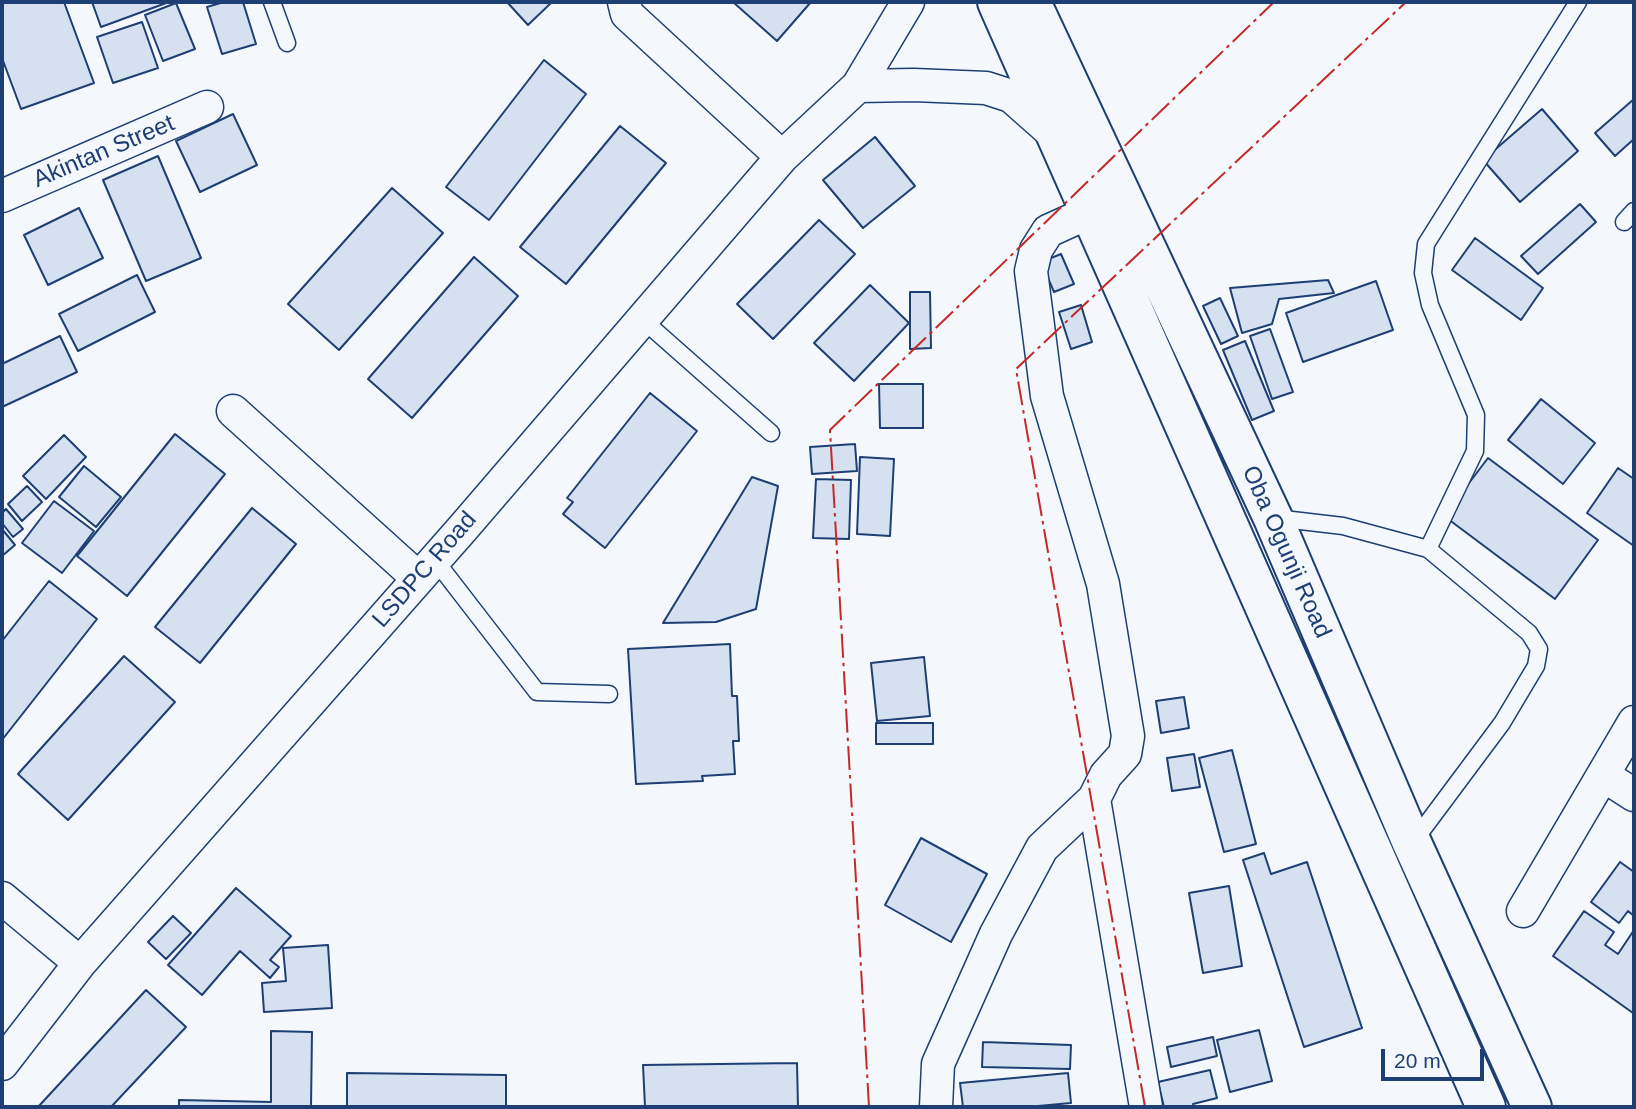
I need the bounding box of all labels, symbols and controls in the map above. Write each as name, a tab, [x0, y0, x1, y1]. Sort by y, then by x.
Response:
street label: Akintan Street	[29, 109, 179, 195]
street label: Oba Ogunji Road	[1235, 461, 1337, 643]
street label: LSDPC Road	[367, 506, 483, 634]
scale bar	[1384, 1036, 1487, 1080]
text: 20 m	[1394, 1049, 1441, 1072]

